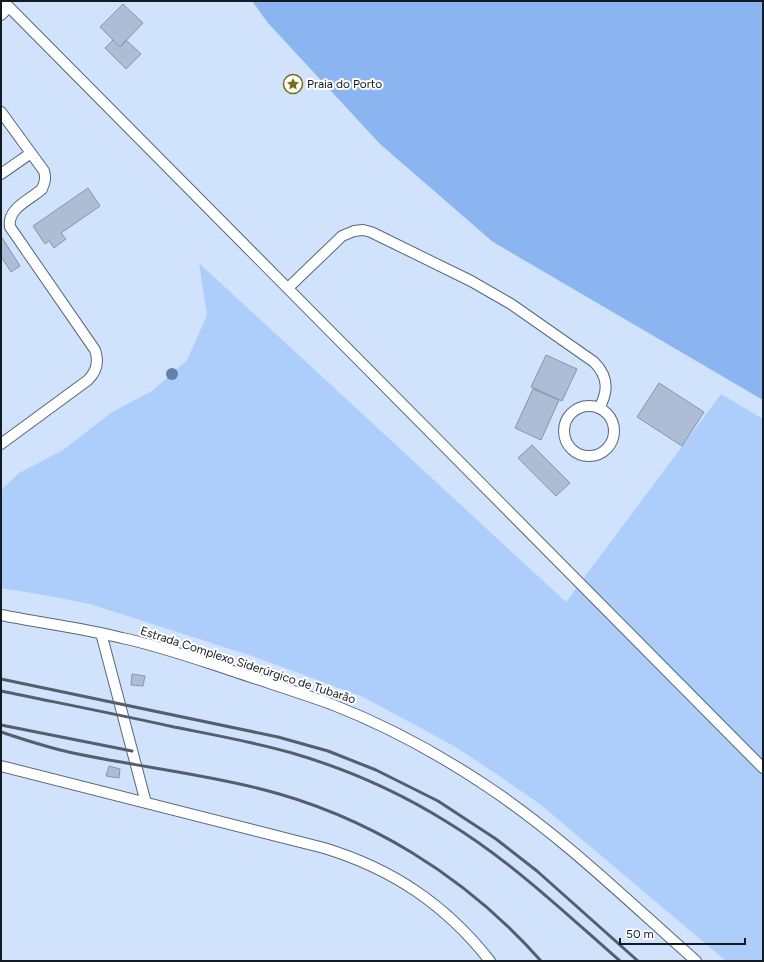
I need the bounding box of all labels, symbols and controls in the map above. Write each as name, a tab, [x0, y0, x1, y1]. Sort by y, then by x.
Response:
place icon: Praia do Porto	[282, 73, 304, 95]
place label: Praia do Porto	[307, 77, 382, 91]
street label: Estrada Complexo Siderúrgico de Tubarão	[139, 623, 357, 707]
scale bar	[620, 920, 745, 946]
text: 50 m	[626, 927, 654, 941]

